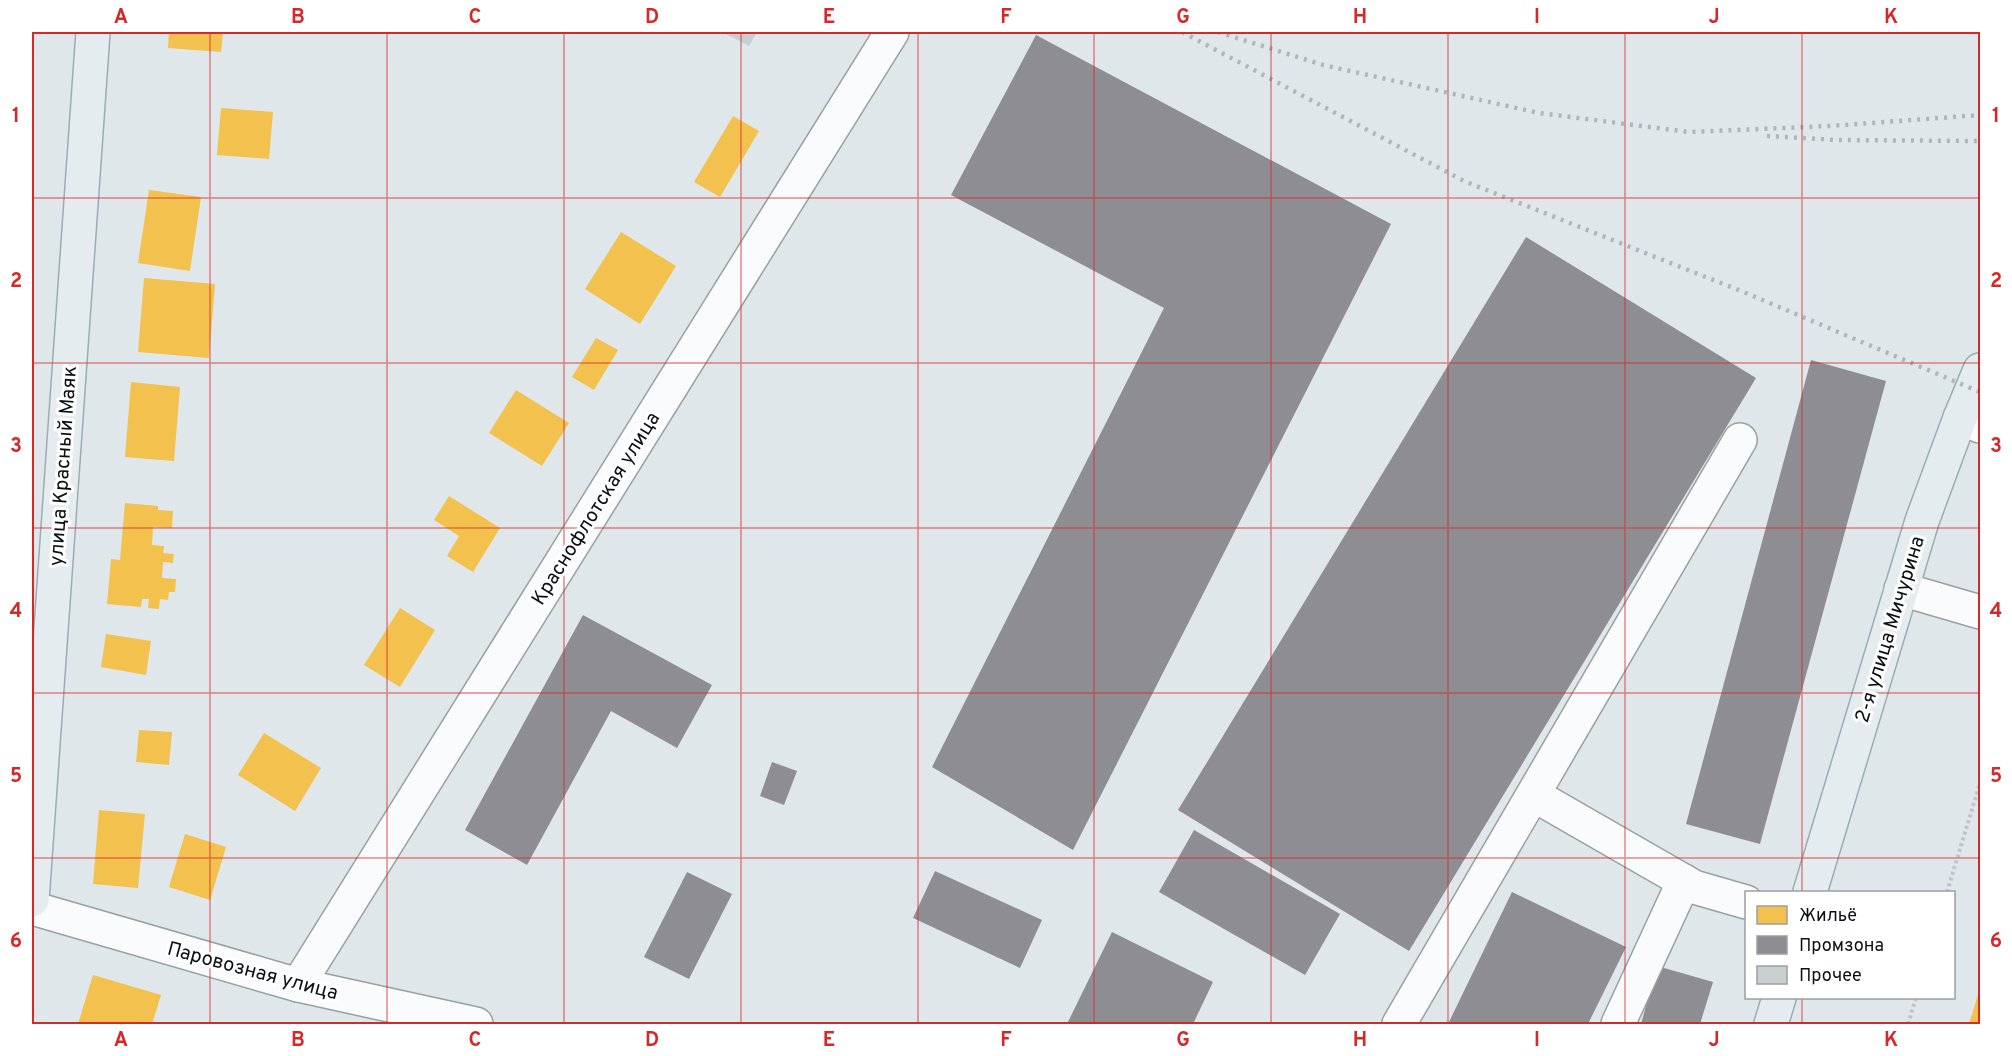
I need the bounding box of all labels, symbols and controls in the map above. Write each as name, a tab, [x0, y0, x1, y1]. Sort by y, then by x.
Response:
text: A	[114, 5, 128, 31]
text: B	[291, 5, 305, 31]
text: C	[469, 5, 481, 31]
text: D	[645, 5, 659, 31]
text: E	[823, 5, 835, 31]
text: F	[1000, 5, 1012, 31]
text: G	[1176, 5, 1190, 31]
text: H	[1353, 5, 1367, 31]
text: I	[1534, 5, 1540, 31]
text: J	[1708, 5, 1720, 31]
text: K	[1884, 5, 1898, 31]
text: 1	[12, 104, 20, 130]
text: 1	[1992, 104, 2000, 130]
text: 2	[10, 269, 22, 295]
text: 2	[1990, 269, 2002, 295]
street label: улица Красный Маяк	[44, 365, 84, 567]
street label: Краснофлотская улица	[526, 407, 667, 611]
text: 3	[10, 434, 22, 460]
text: 3	[1990, 434, 2002, 460]
street label: 2-я улица Мичурина	[1850, 533, 1932, 726]
text: 4	[10, 599, 22, 625]
text: 4	[1990, 599, 2002, 625]
text: 5	[10, 764, 22, 790]
text: 5	[1990, 764, 2002, 790]
legend	[1745, 891, 1955, 999]
text: Жильё	[1799, 905, 1857, 928]
text: 6	[10, 929, 22, 955]
text: 6	[1990, 929, 2002, 955]
text: Промзона	[1799, 935, 1884, 958]
street label: Паровозная улица	[164, 937, 341, 1007]
text: Прочее	[1799, 965, 1862, 988]
text: A	[114, 1028, 128, 1054]
text: B	[291, 1028, 305, 1054]
text: C	[469, 1028, 481, 1054]
text: D	[645, 1028, 659, 1054]
text: E	[823, 1028, 835, 1054]
text: F	[1000, 1028, 1012, 1054]
text: G	[1176, 1028, 1190, 1054]
text: H	[1353, 1028, 1367, 1054]
text: I	[1534, 1028, 1540, 1054]
text: J	[1708, 1028, 1720, 1054]
text: K	[1884, 1028, 1898, 1054]

